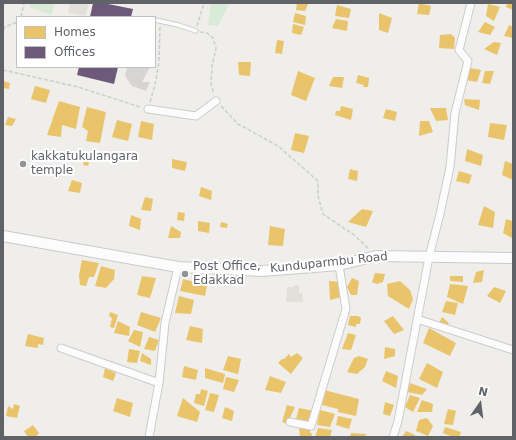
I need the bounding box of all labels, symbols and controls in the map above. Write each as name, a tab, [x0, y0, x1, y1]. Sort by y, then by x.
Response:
legend	[16, 16, 156, 68]
text: Homes	[54, 25, 96, 39]
text: Offices	[54, 45, 95, 59]
place label: kakkatukulangara temple	[31, 150, 138, 178]
marker: kakkatukulangara temple	[18, 159, 28, 169]
street label: Kunduparmbu Road	[269, 250, 389, 276]
place label: Post Office, Edakkad	[193, 260, 261, 288]
marker: Post Office, Edakkad	[180, 269, 190, 279]
north arrow	[460, 384, 500, 424]
text: N	[477, 384, 489, 399]

